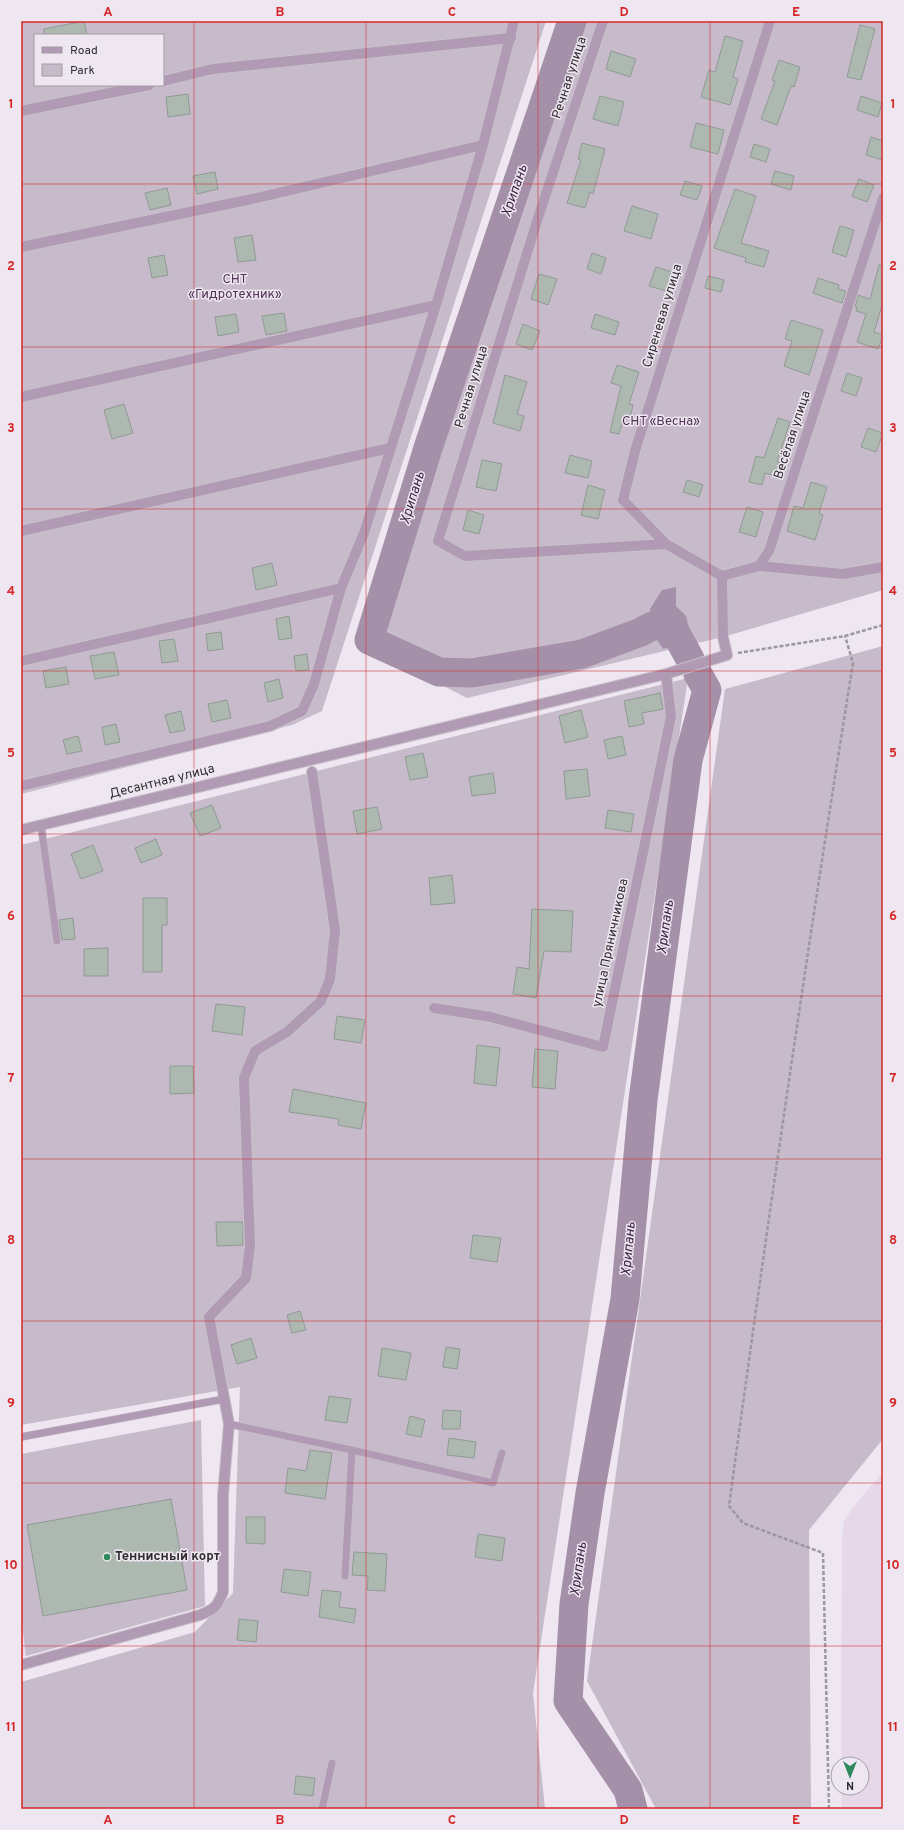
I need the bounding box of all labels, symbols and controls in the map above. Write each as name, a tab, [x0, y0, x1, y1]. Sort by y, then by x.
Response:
text: A	[103, 5, 113, 21]
text: B	[276, 5, 285, 21]
text: C	[448, 5, 456, 21]
text: D	[619, 5, 629, 21]
text: E	[792, 5, 800, 21]
legend	[34, 34, 164, 86]
street label: Речная улица	[549, 35, 591, 121]
text: Road	[70, 43, 98, 59]
text: Park	[70, 63, 95, 79]
text: 1	[8, 97, 14, 113]
text: 1	[890, 97, 896, 113]
water label: Хрипань	[498, 163, 532, 219]
text: 2	[7, 259, 15, 275]
text: 2	[889, 259, 897, 275]
street label: Сиреневая улица	[640, 262, 686, 370]
park label: СНТ «Гидротехник»	[188, 272, 282, 303]
street label: Речная улица	[452, 344, 492, 430]
street label: Весёлая улица	[771, 389, 815, 481]
park label: СНТ «Весна»	[622, 414, 700, 430]
text: 3	[7, 421, 15, 437]
text: 3	[889, 421, 897, 437]
water label: Хрипань	[397, 470, 429, 526]
text: 4	[7, 584, 15, 600]
text: 4	[889, 584, 897, 600]
text: 5	[7, 746, 15, 762]
text: 5	[889, 746, 897, 762]
street label: Десантная улица	[108, 761, 216, 803]
street label: улица Пряничникова	[590, 877, 632, 1009]
water label: Хрипань	[654, 899, 678, 955]
text: 6	[7, 909, 15, 925]
text: 6	[889, 909, 897, 925]
text: 7	[8, 1071, 15, 1087]
text: 7	[890, 1071, 897, 1087]
water label: Хрипань	[618, 1221, 640, 1277]
text: 8	[7, 1233, 15, 1249]
text: 8	[889, 1233, 897, 1249]
text: 9	[7, 1396, 15, 1412]
text: 9	[889, 1396, 897, 1412]
water label: Хрипань	[567, 1541, 591, 1597]
place label: Теннисный корт	[115, 1549, 220, 1565]
marker: Теннисный корт	[102, 1552, 112, 1562]
text: 10	[4, 1558, 18, 1574]
text: 10	[886, 1558, 900, 1574]
text: 11	[6, 1720, 16, 1736]
text: 11	[888, 1720, 898, 1736]
north arrow	[830, 1756, 870, 1796]
text: N	[846, 1778, 854, 1792]
text: A	[103, 1813, 113, 1829]
text: B	[276, 1813, 285, 1829]
text: C	[448, 1813, 456, 1829]
text: D	[619, 1813, 629, 1829]
text: E	[792, 1813, 800, 1829]

